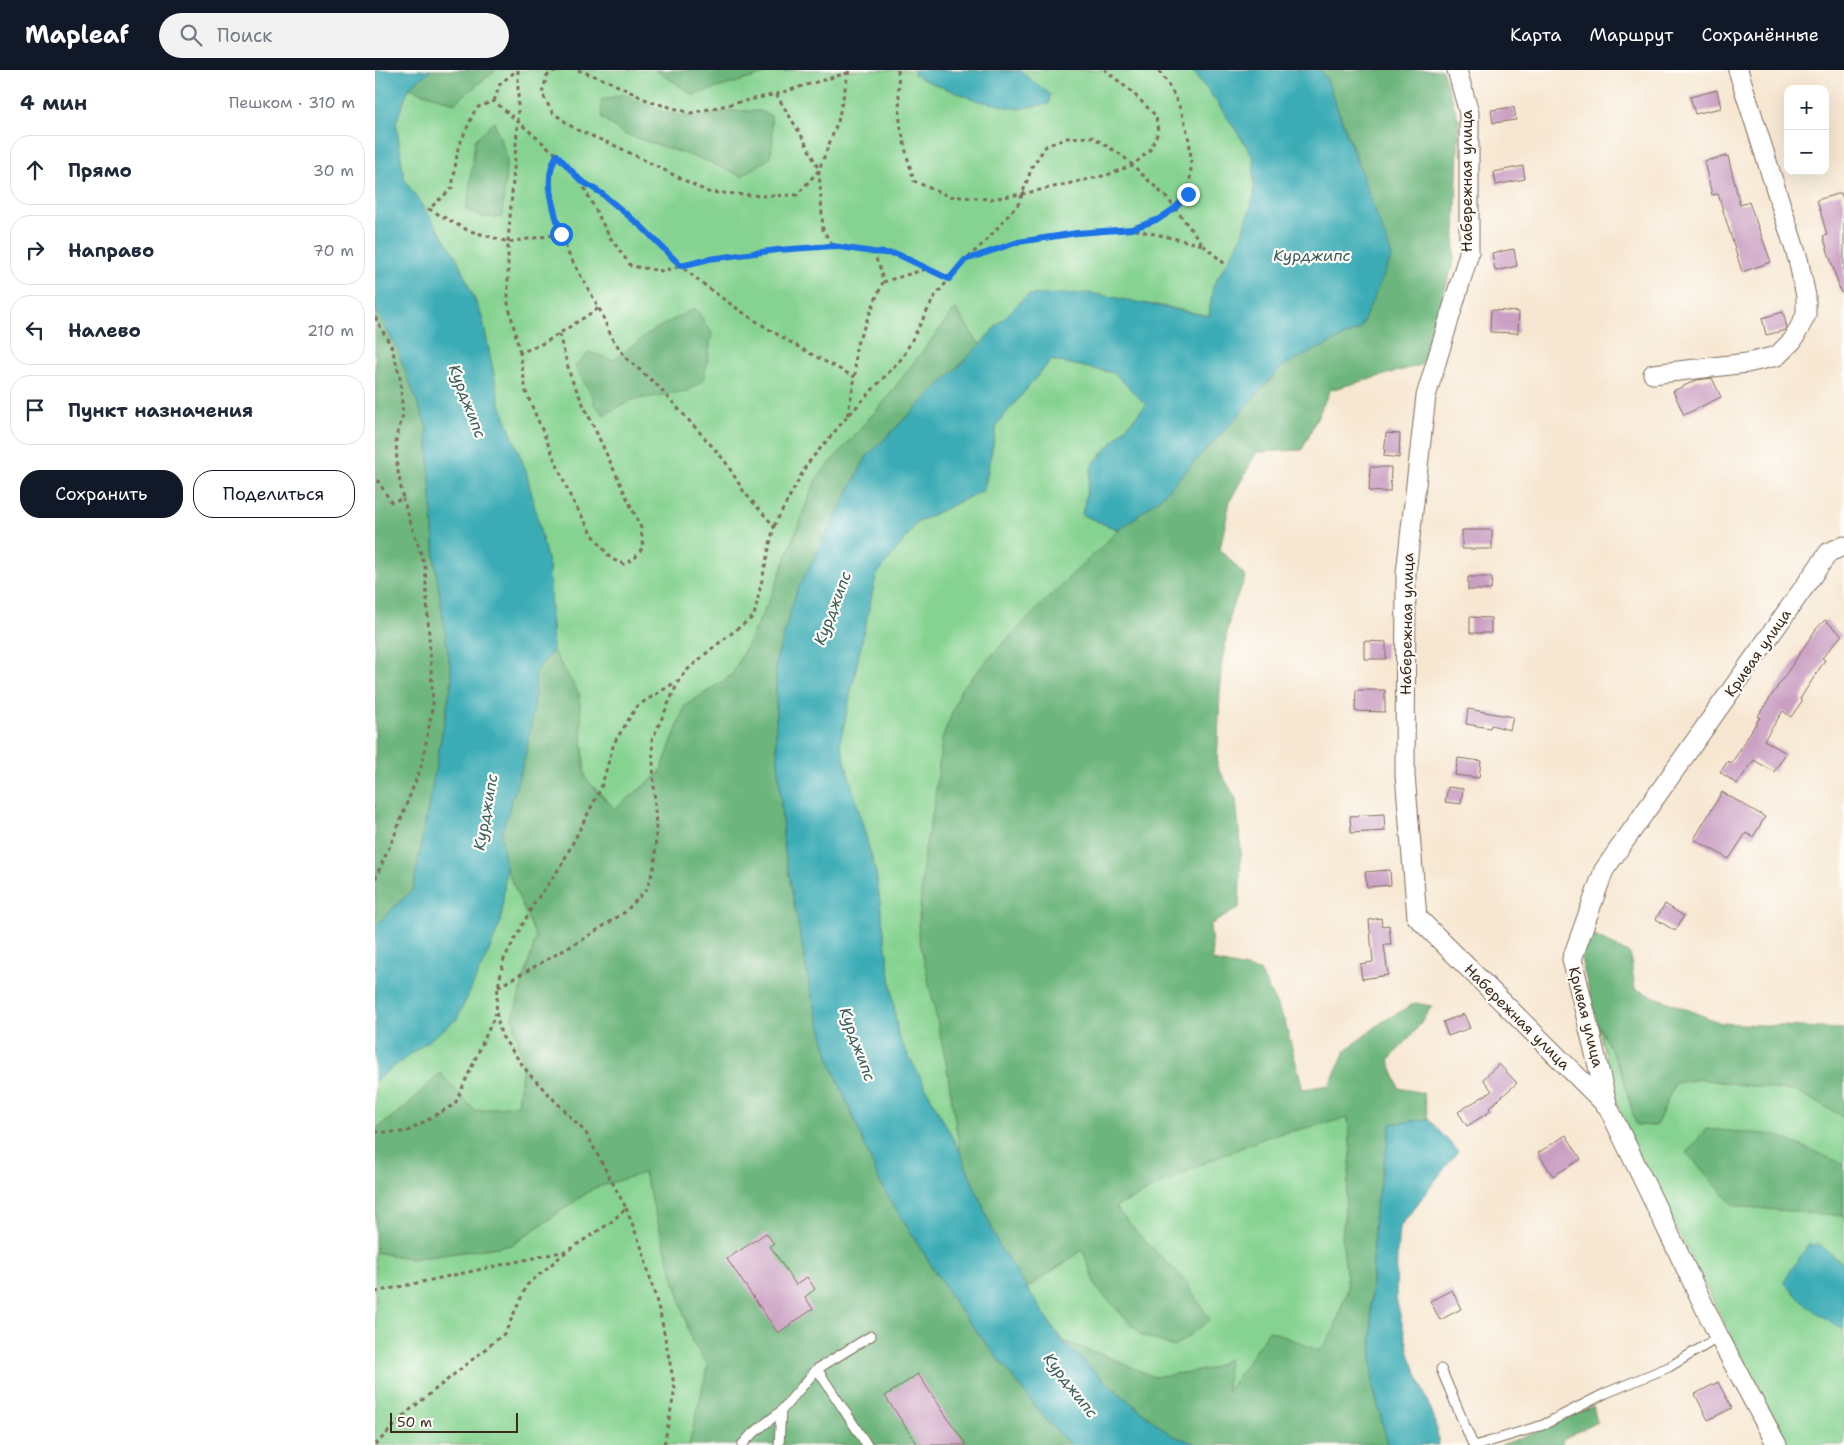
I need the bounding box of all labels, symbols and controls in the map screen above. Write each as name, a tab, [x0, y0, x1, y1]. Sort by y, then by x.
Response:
search box	[159, 13, 509, 58]
text: Mapleaf	[25, 19, 129, 51]
icon: search	[177, 21, 205, 49]
text: Поиск	[217, 23, 272, 48]
text: Карта	[1510, 23, 1561, 47]
text: Маршрут	[1589, 23, 1673, 47]
text: Сохранённые	[1701, 23, 1819, 47]
map controls	[1784, 85, 1829, 175]
button: +	[1784, 85, 1829, 130]
text: 4 мин	[20, 89, 87, 117]
text: Пешком · 310 m	[229, 92, 355, 113]
street label: Набережная улица	[1457, 109, 1477, 252]
button: −	[1784, 130, 1829, 175]
icon: ahead	[21, 156, 49, 184]
text: Прямо	[68, 158, 132, 183]
text: 30 m	[313, 160, 354, 181]
route end	[1177, 183, 1200, 206]
route start	[550, 223, 573, 246]
icon: right	[21, 236, 49, 264]
text: Направо	[68, 238, 154, 263]
text: 70 m	[313, 240, 354, 261]
water label: Курджипс	[1273, 245, 1351, 266]
icon: left	[21, 316, 49, 344]
text: Налево	[68, 318, 141, 343]
text: 210 m	[307, 320, 354, 341]
water label: Курджипс	[444, 361, 491, 441]
icon: arrive	[21, 396, 49, 424]
text: Пункт назначения	[68, 398, 253, 423]
button: Сохранить	[20, 470, 183, 518]
button: Поделиться	[193, 470, 355, 518]
street label: Набережная улица	[1396, 552, 1418, 695]
water label: Курджипс	[809, 568, 856, 648]
street label: Кривая улица	[1720, 604, 1796, 701]
water label: Курджипс	[468, 772, 503, 852]
street label: Набережная улица	[1460, 960, 1575, 1075]
street label: Кривая улица	[1564, 965, 1608, 1070]
water label: Курджипс	[834, 1004, 881, 1084]
water label: Курджипс	[1039, 1348, 1103, 1422]
scale bar	[390, 1410, 517, 1433]
text: 50 m	[397, 1413, 432, 1431]

